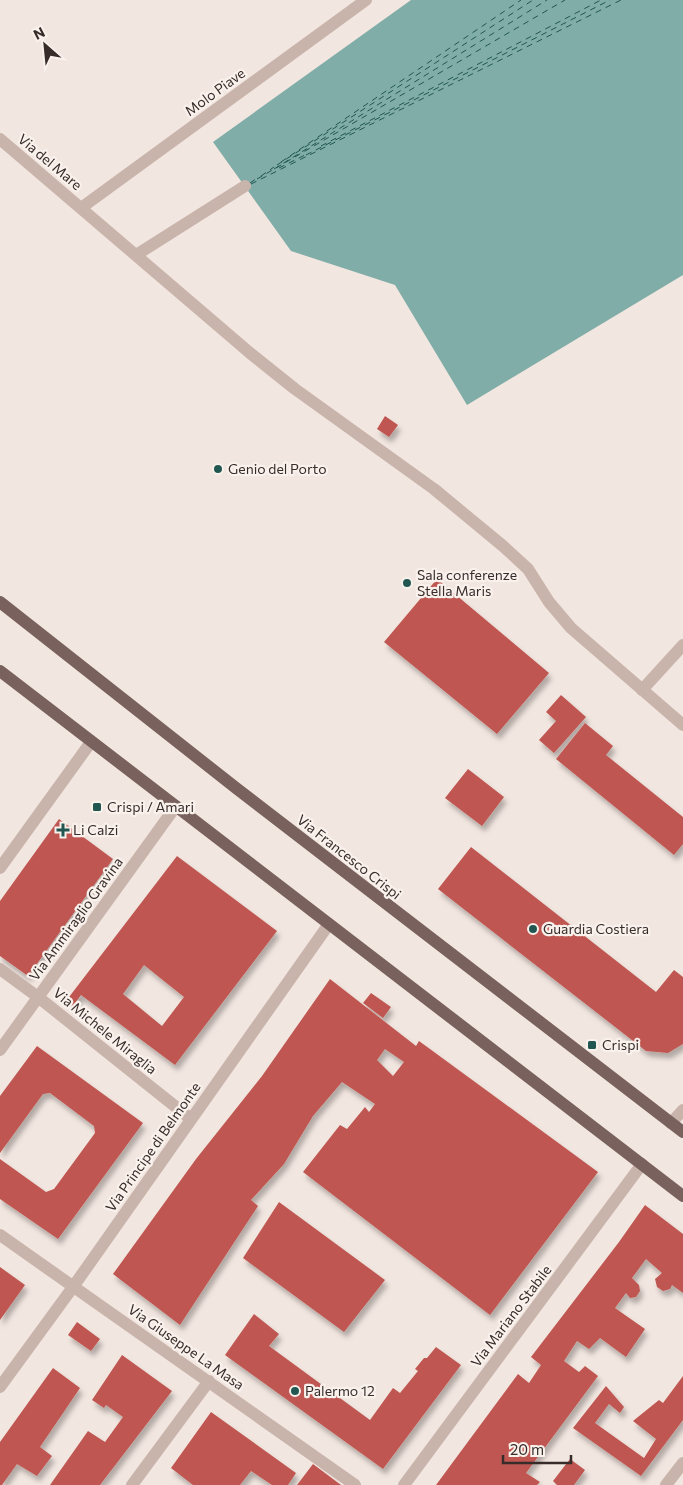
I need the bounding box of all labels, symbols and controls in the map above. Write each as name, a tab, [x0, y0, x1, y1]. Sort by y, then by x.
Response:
north arrow	[20, 20, 70, 70]
text: N	[30, 23, 47, 43]
street label: Molo Piave	[181, 64, 248, 119]
street label: Via del Mare	[15, 130, 86, 193]
place label: Genio del Porto	[228, 460, 327, 477]
marker: Genio del Porto	[212, 463, 224, 475]
place label: Sala conferenze Stella Maris	[417, 566, 517, 599]
marker: Sala conferenze Stella Maris	[401, 577, 413, 589]
place label: Crispi / Amari	[107, 798, 194, 815]
marker: Crispi / Amari	[91, 801, 103, 813]
street label: Via Francesco Crispi	[294, 811, 405, 903]
place label: Li Calzi	[73, 821, 118, 838]
marker: Li Calzi	[57, 824, 69, 836]
street label: Via Ammiraglio Gravina	[25, 854, 126, 984]
place label: Guardia Costiera	[543, 920, 649, 937]
marker: Guardia Costiera	[527, 923, 539, 935]
street label: Via Michele Miraglia	[50, 984, 160, 1077]
place label: Crispi	[602, 1036, 639, 1053]
marker: Crispi	[586, 1039, 598, 1051]
street label: Via Principe di Belmonte	[101, 1079, 204, 1215]
street label: Via Mariano Stabile	[467, 1261, 555, 1370]
street label: Via Giuseppe La Masa	[125, 1300, 248, 1393]
place label: Palermo 12	[305, 1382, 375, 1399]
marker: Palermo 12	[289, 1385, 301, 1397]
scale bar	[503, 1432, 570, 1464]
text: 20 m	[510, 1440, 544, 1458]

